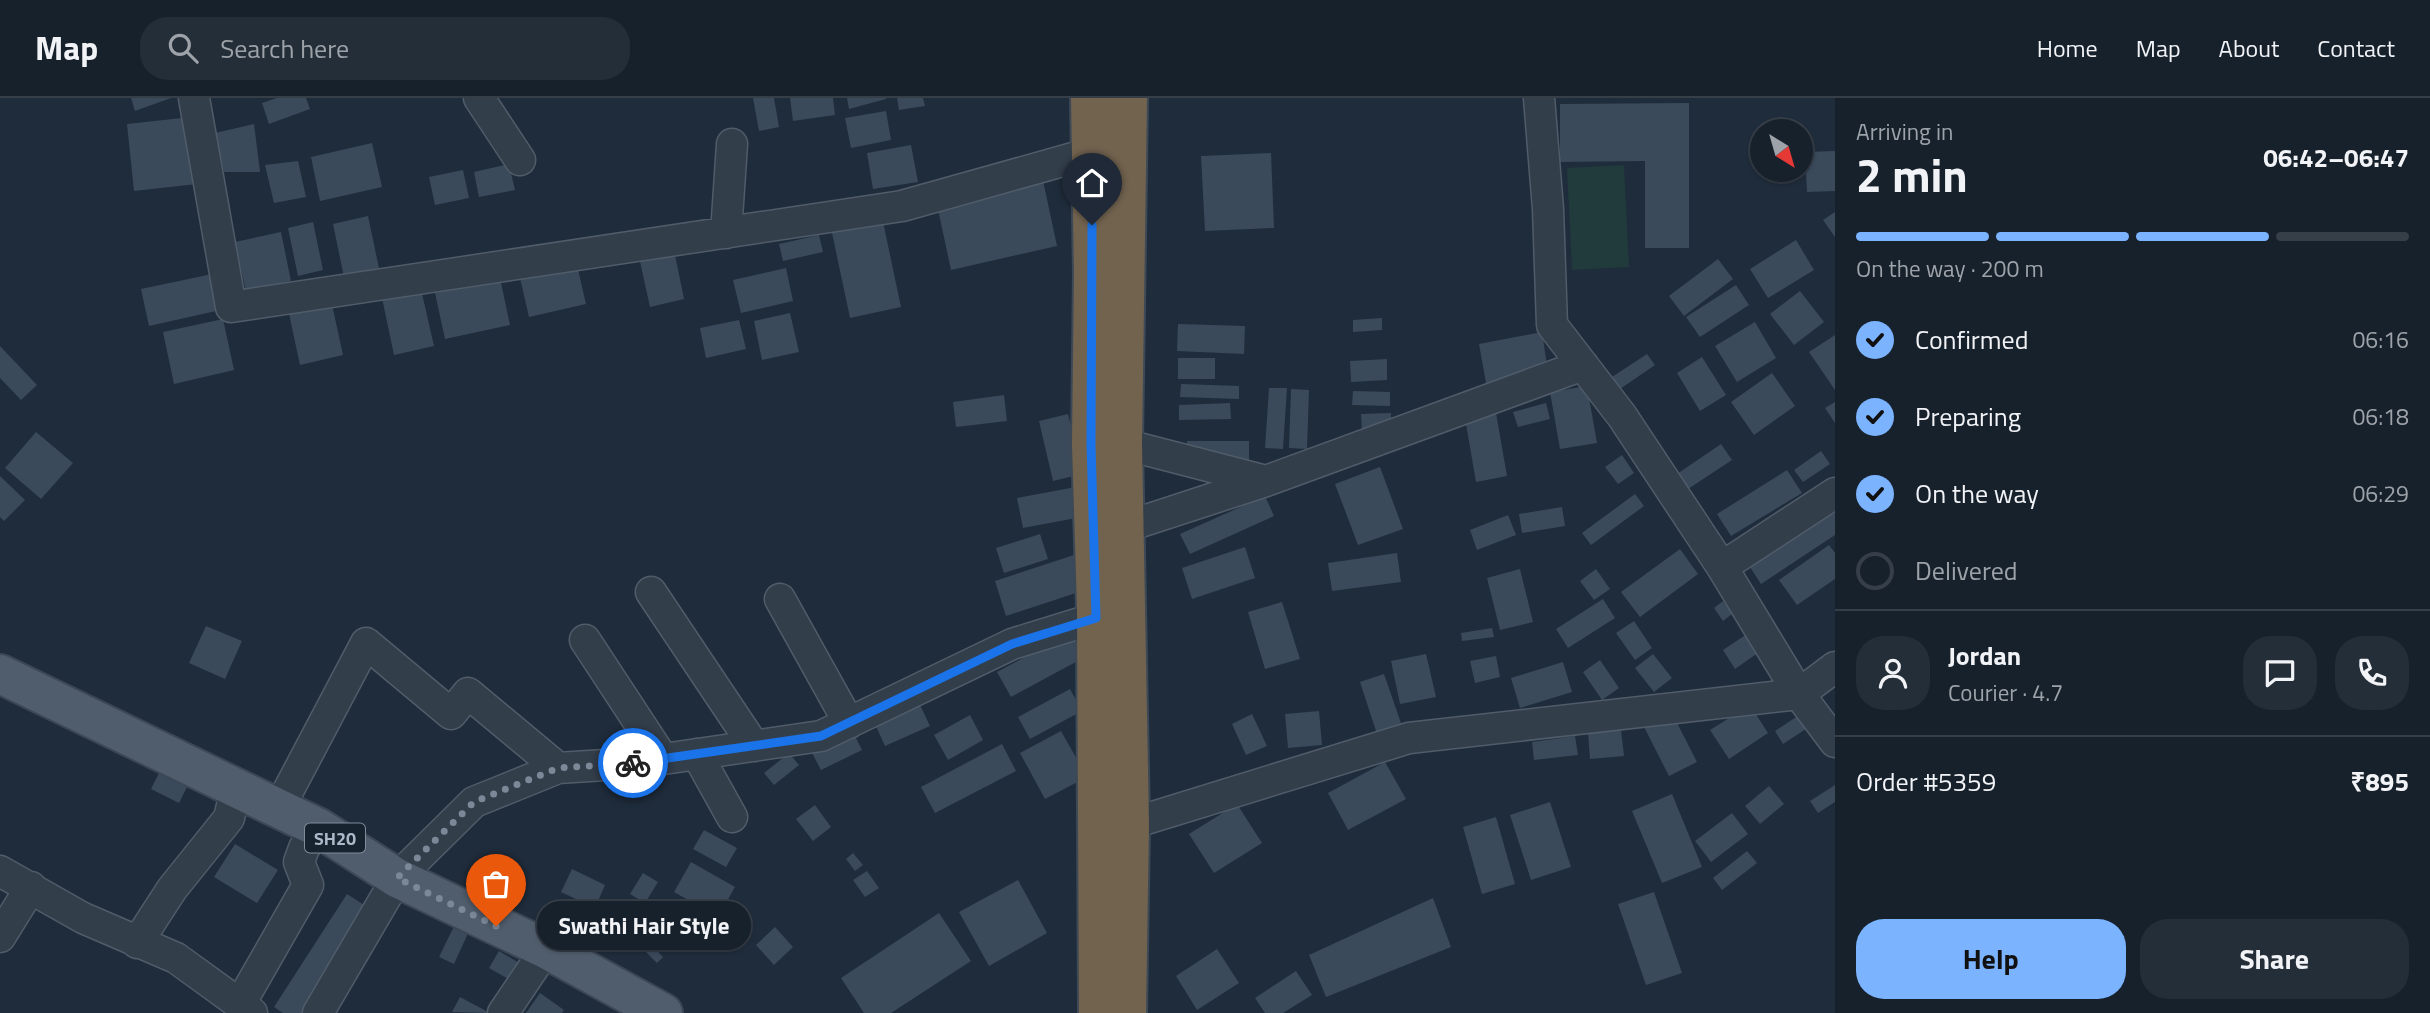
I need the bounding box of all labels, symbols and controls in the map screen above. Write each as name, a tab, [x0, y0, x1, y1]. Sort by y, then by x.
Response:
search box	[140, 17, 630, 80]
text: Map	[35, 23, 98, 73]
icon: search	[164, 29, 202, 67]
text: Search here	[220, 29, 349, 68]
text: Home	[2037, 30, 2098, 66]
text: Map	[2136, 30, 2181, 66]
text: About	[2219, 30, 2279, 66]
text: Contact	[2317, 30, 2395, 66]
text: Arriving in	[1856, 114, 1953, 149]
north arrow	[1750, 119, 1813, 182]
map controls	[1750, 119, 1813, 182]
text: 06:42–06:47	[2263, 138, 2409, 177]
text: 2 min	[1856, 140, 1968, 210]
pin	[1062, 153, 1122, 225]
icon: home	[1073, 164, 1111, 202]
text: On the way · 200 m	[1856, 251, 2044, 286]
text: Confirmed	[1915, 320, 2029, 359]
icon: check	[1856, 321, 1894, 359]
text: 06:16	[2352, 322, 2409, 357]
text: Preparing	[1915, 397, 2021, 436]
icon: check	[1856, 398, 1894, 436]
text: 06:18	[2352, 399, 2409, 434]
text: On the way	[1915, 474, 2039, 513]
icon: check	[1856, 475, 1894, 513]
text: 06:29	[2352, 476, 2409, 511]
text: Delivered	[1915, 551, 2018, 590]
button: person	[1856, 636, 1930, 710]
text: Jordan	[1948, 636, 2021, 675]
button: chat	[2243, 636, 2317, 710]
button: phone	[2335, 636, 2409, 710]
text: Courier · 4.7	[1948, 675, 2063, 710]
courier	[598, 728, 668, 798]
icon: bike	[614, 744, 652, 782]
text: Order #5359	[1856, 762, 1996, 801]
text: ₹895	[2350, 762, 2409, 801]
road number: SH20	[305, 824, 365, 852]
pin	[466, 854, 526, 926]
icon: bag	[477, 865, 515, 903]
callout: Swathi Hair Style	[538, 902, 752, 950]
text: Swathi Hair Style	[558, 908, 730, 943]
button: Help	[1856, 919, 2126, 999]
button: Share	[2140, 919, 2409, 999]

